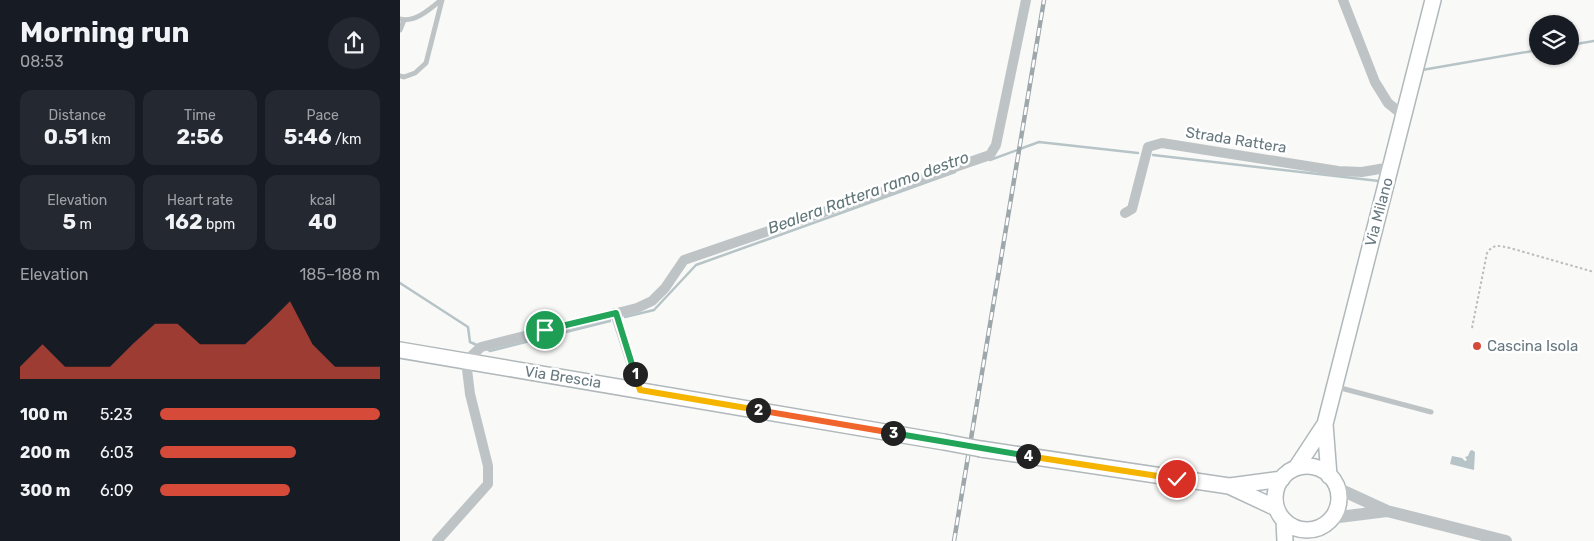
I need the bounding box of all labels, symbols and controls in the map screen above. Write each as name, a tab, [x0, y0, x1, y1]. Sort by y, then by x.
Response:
map controls	[1529, 15, 1579, 65]
button: layers	[1529, 15, 1579, 65]
text: Morning run	[20, 16, 189, 49]
button: share	[328, 17, 380, 69]
text: 08:53	[20, 52, 64, 71]
text: Distance	[49, 107, 106, 124]
text: Time	[184, 107, 216, 124]
text: Pace	[307, 107, 339, 124]
street label: Strada Rattera	[1184, 123, 1288, 157]
text: 0.51	[44, 124, 88, 149]
text: 2:56	[176, 124, 224, 149]
text: 5:46	[284, 124, 332, 149]
text: km	[88, 131, 111, 148]
text: /km	[332, 131, 361, 148]
water label: Bealera Rattera ramo destro	[765, 147, 971, 238]
street label: Via Milano	[1361, 176, 1397, 248]
text: Elevation	[47, 192, 107, 209]
text: Heart rate	[167, 192, 233, 209]
text: kcal	[310, 192, 336, 209]
text: 5	[63, 209, 76, 234]
text: 162	[165, 209, 203, 234]
text: 40	[308, 209, 337, 234]
text: m	[76, 216, 92, 233]
text: bpm	[203, 216, 235, 233]
text: Elevation	[20, 265, 89, 284]
text: 185–188 m	[300, 265, 380, 284]
pin	[524, 309, 566, 351]
icon: arrive	[531, 316, 559, 344]
place label: Cascina Isola	[1487, 337, 1578, 355]
marker: Cascina Isola	[1471, 340, 1483, 352]
street label: Via Brescia	[523, 362, 603, 392]
pin: 1	[622, 362, 648, 386]
text: 1	[632, 366, 639, 383]
pin: 2	[746, 398, 770, 422]
text: 2	[754, 402, 763, 419]
text: 100 m	[20, 405, 68, 424]
text: 5:23	[100, 405, 133, 424]
pin: 3	[880, 420, 906, 446]
text: 3	[889, 425, 898, 442]
text: 200 m	[20, 443, 70, 462]
text: 6:03	[100, 443, 134, 462]
pin: 4	[1016, 444, 1040, 468]
text: 4	[1024, 448, 1033, 465]
pin	[1156, 458, 1198, 500]
icon: check	[1163, 465, 1191, 493]
text: 300 m	[20, 481, 70, 500]
text: 6:09	[100, 481, 133, 500]

